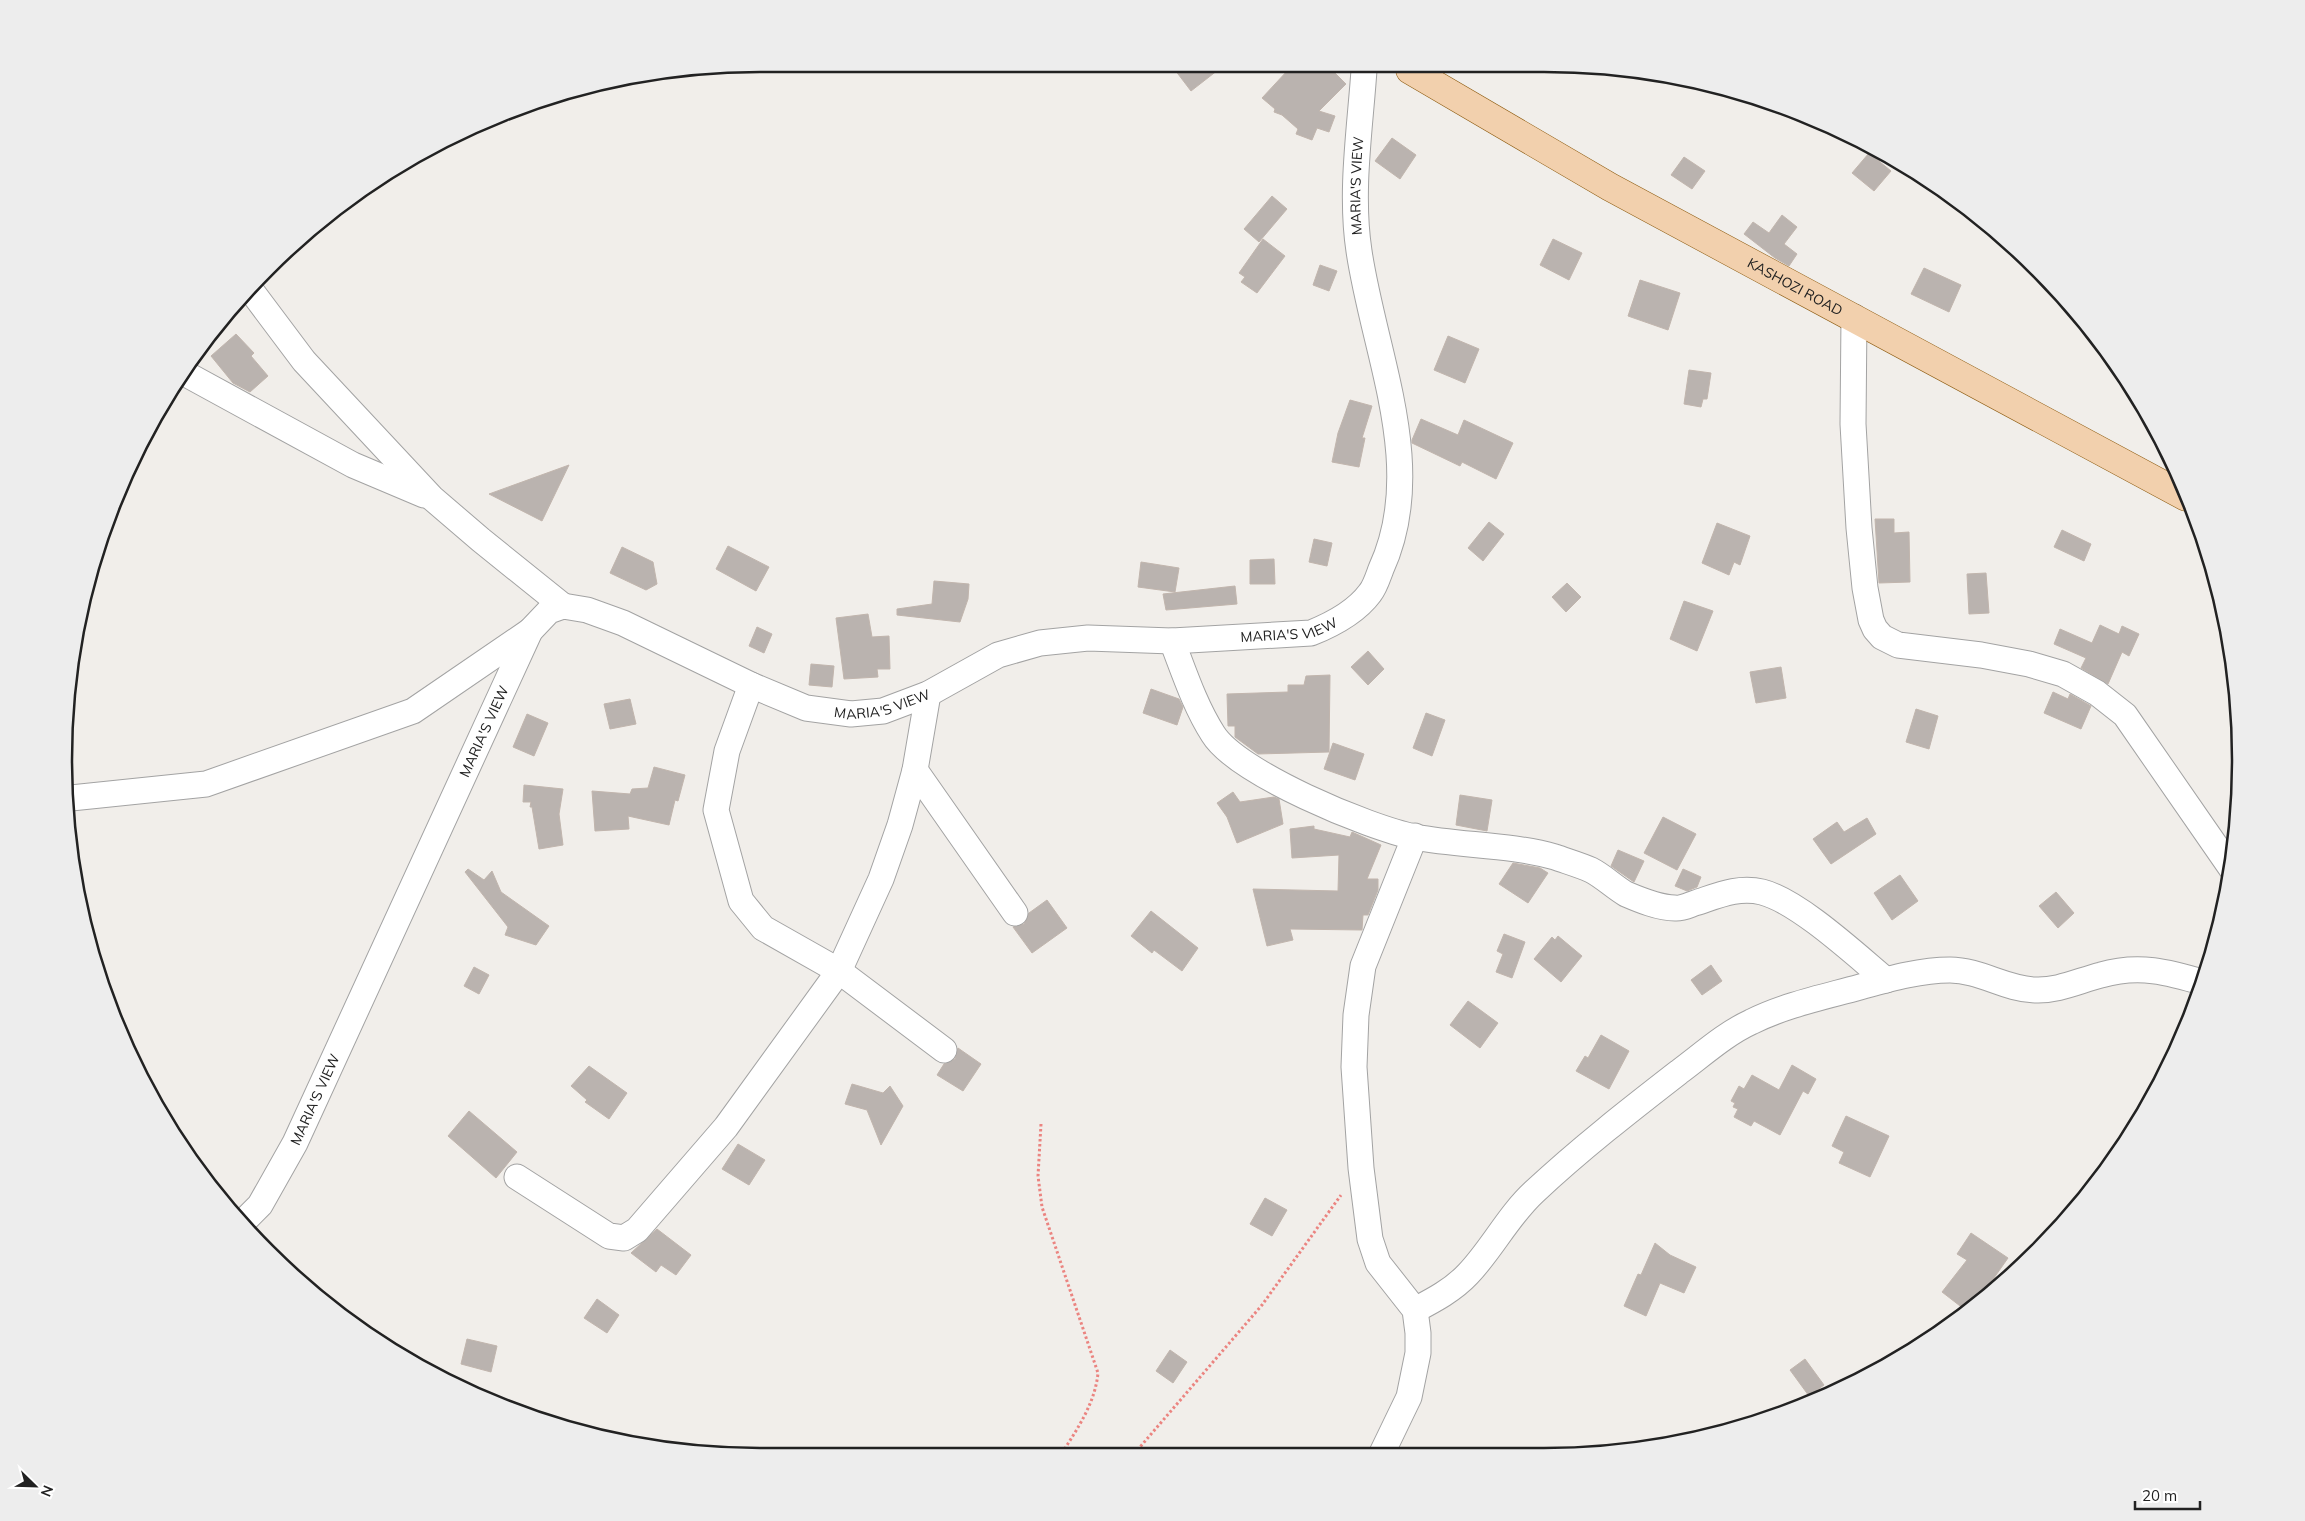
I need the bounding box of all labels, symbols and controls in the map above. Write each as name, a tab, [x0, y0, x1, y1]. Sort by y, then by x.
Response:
street label: MARIA'S VIEW	[1346, 135, 1367, 236]
street label: KASHOZI ROAD	[1744, 254, 1846, 320]
street label: MARIA'S VIEW	[1240, 613, 1341, 646]
street label: MARIA'S VIEW	[455, 682, 513, 780]
street label: MARIA'S VIEW	[833, 685, 933, 723]
street label: MARIA'S VIEW	[286, 1050, 344, 1148]
north arrow	[10, 1461, 60, 1511]
scale bar	[2135, 1478, 2200, 1510]
text: N	[37, 1483, 57, 1499]
text: 20 m	[2142, 1486, 2177, 1505]

